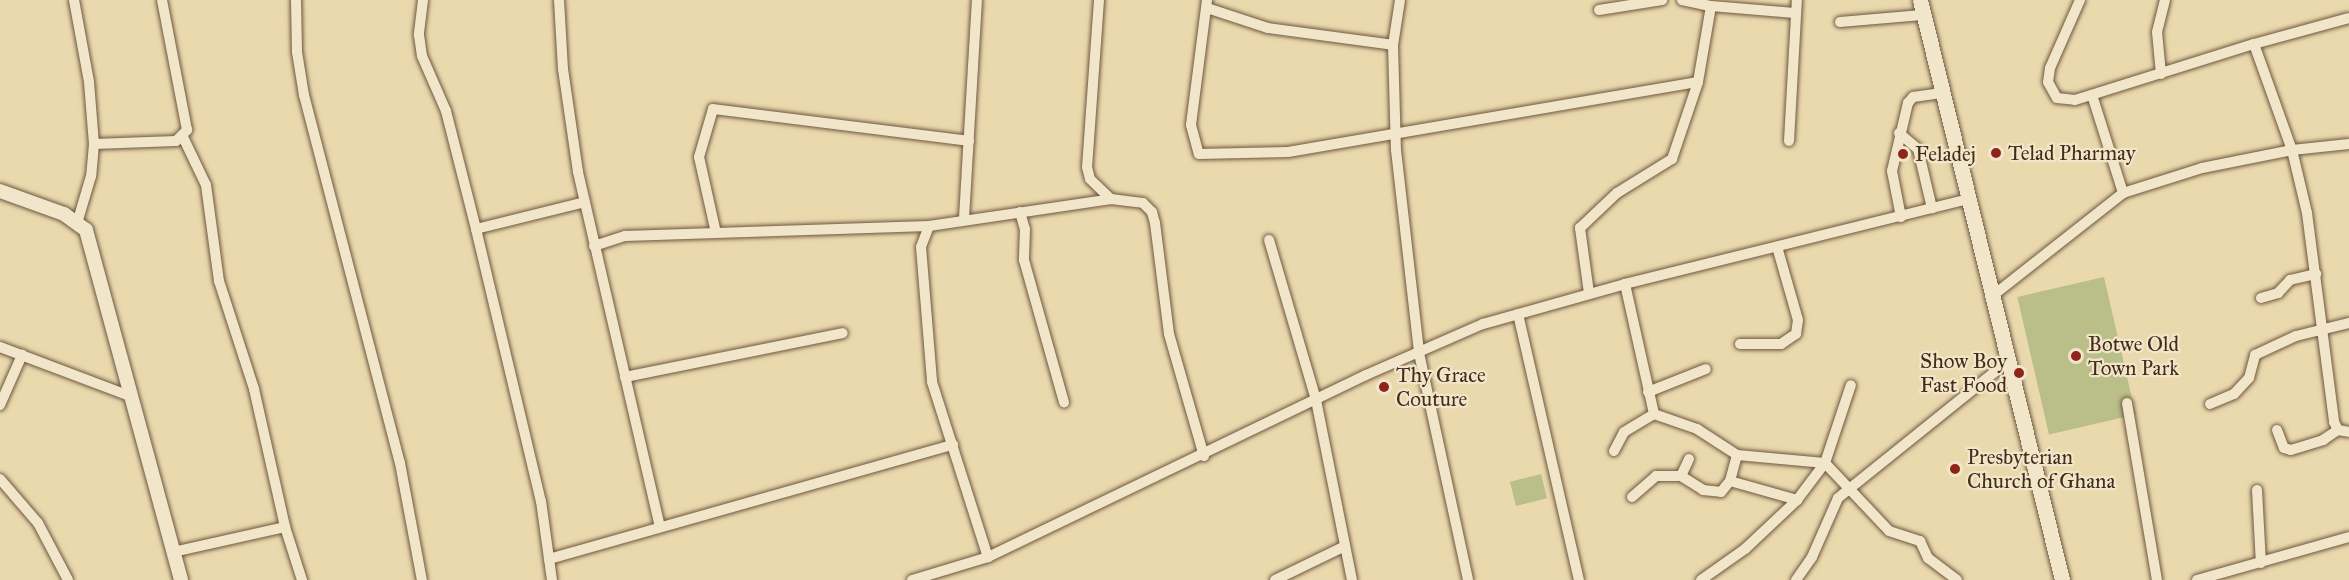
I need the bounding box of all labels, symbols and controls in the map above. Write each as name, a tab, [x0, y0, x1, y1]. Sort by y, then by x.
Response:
place label: Telad Pharmay	[2008, 140, 2136, 166]
place label: Feladej	[1915, 141, 1976, 167]
marker: Telad Pharmay	[1989, 146, 2003, 160]
marker: Feladej	[1896, 147, 1910, 161]
place label: Botwe Old Town Park	[2088, 331, 2179, 381]
place label: Show Boy Fast Food	[1920, 348, 2007, 398]
marker: Botwe Old Town Park	[2069, 349, 2083, 363]
place label: Thy Grace Couture	[1396, 362, 1486, 412]
marker: Show Boy Fast Food	[2012, 366, 2026, 380]
marker: Thy Grace Couture	[1377, 380, 1391, 394]
place label: Presbyterian Church of Ghana	[1967, 444, 2115, 494]
marker: Presbyterian Church of Ghana	[1948, 462, 1962, 476]

